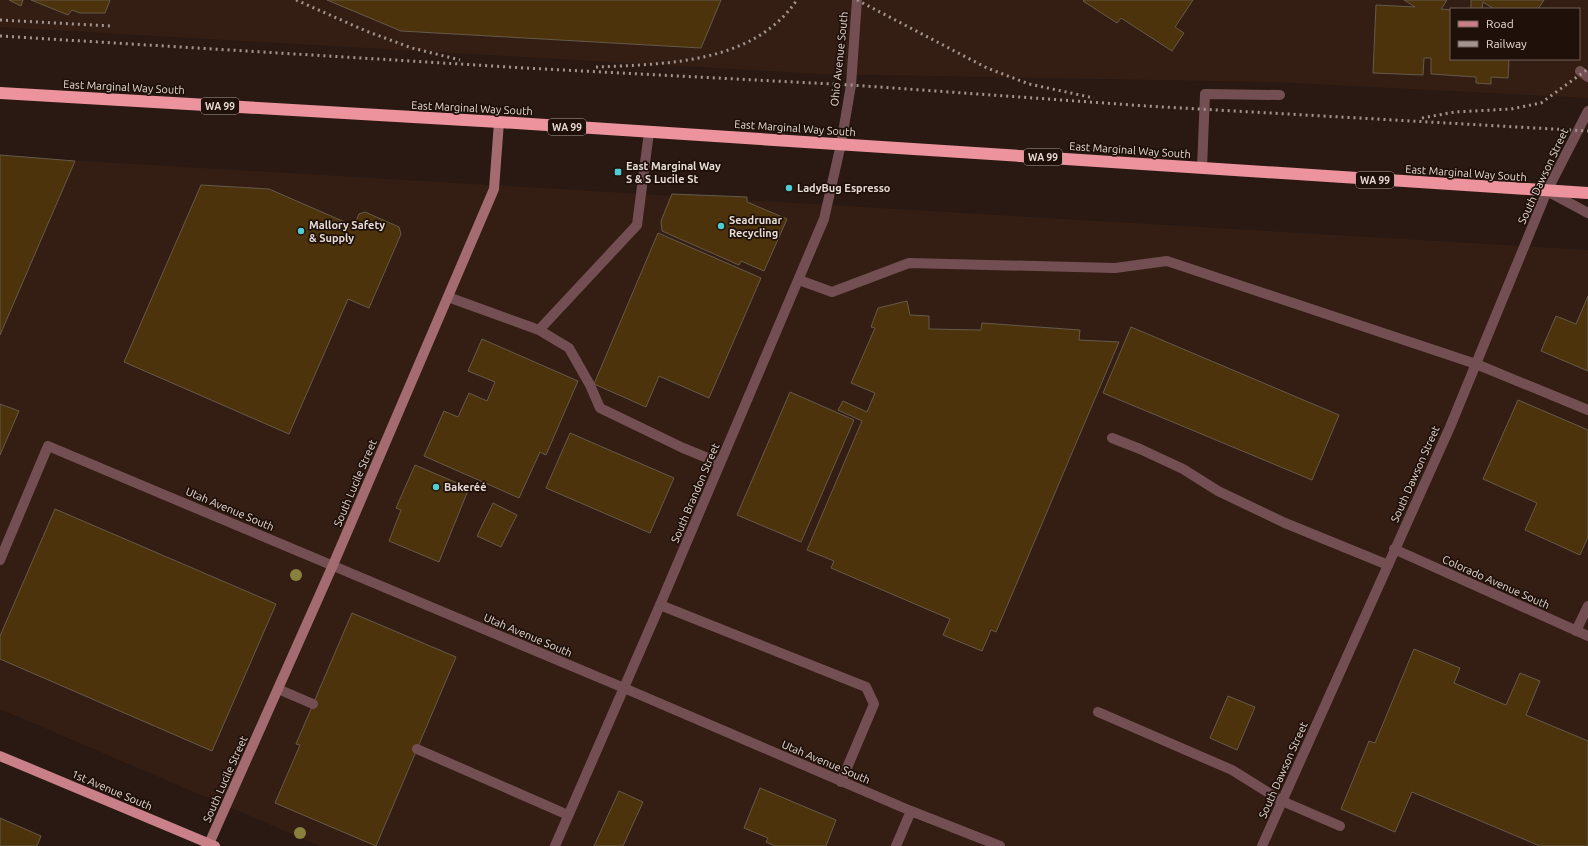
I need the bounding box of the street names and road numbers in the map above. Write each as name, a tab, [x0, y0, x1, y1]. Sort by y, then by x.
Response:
street label: Ohio Avenue South	[828, 11, 850, 107]
street label: East Marginal Way South	[63, 78, 185, 96]
road number: WA 99	[201, 98, 239, 114]
street label: East Marginal Way South	[411, 99, 533, 117]
street label: East Marginal Way South	[734, 118, 856, 138]
road number: WA 99	[548, 119, 586, 135]
street label: South Dawson Street	[1516, 126, 1571, 226]
street label: East Marginal Way South	[1069, 140, 1191, 160]
road number: WA 99	[1024, 149, 1062, 165]
street label: East Marginal Way South	[1405, 163, 1527, 183]
road number: WA 99	[1356, 172, 1394, 188]
street label: South Dawson Street	[1388, 423, 1442, 524]
street label: South Lucile Street	[331, 437, 379, 528]
street label: South Brandon Street	[669, 441, 722, 545]
street label: Utah Avenue South	[184, 485, 276, 533]
street label: Colorado Avenue South	[1440, 553, 1552, 611]
street label: Utah Avenue South	[482, 611, 574, 659]
street label: South Dawson Street	[1256, 719, 1310, 820]
street label: South Lucile Street	[201, 733, 250, 824]
street label: Utah Avenue South	[780, 738, 872, 786]
street label: 1st Avenue South	[70, 768, 154, 812]

